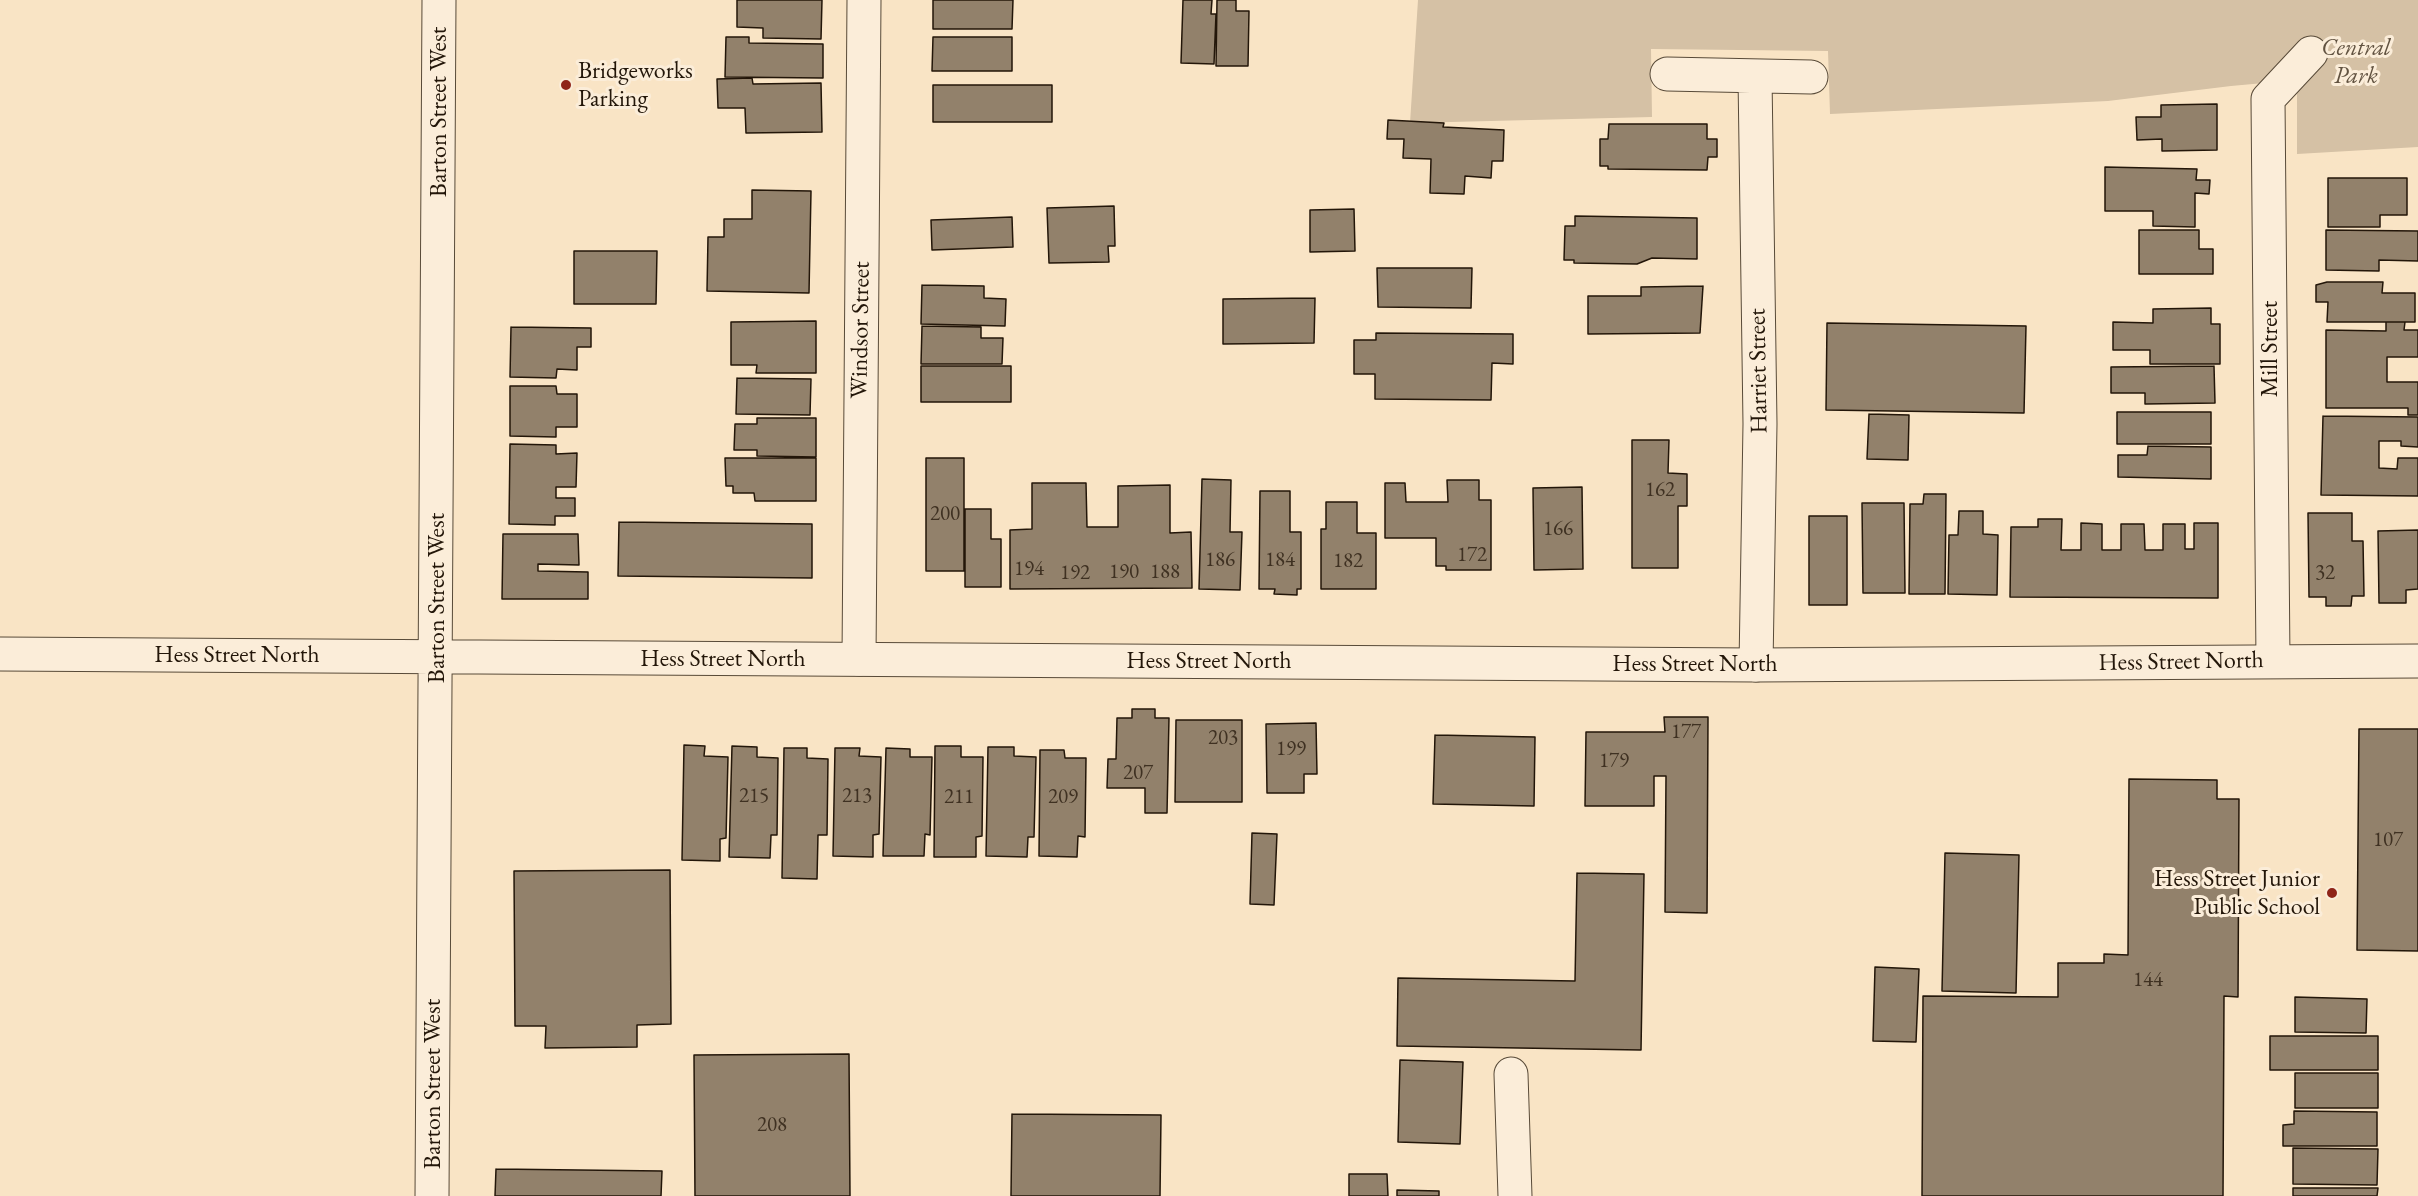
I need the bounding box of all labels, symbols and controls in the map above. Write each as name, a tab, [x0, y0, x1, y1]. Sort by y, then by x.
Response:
street label: Barton Street West	[425, 27, 453, 197]
park label: Central Park	[2321, 34, 2391, 90]
place label: Bridgeworks Parking	[578, 57, 693, 113]
marker: Bridgeworks Parking	[559, 78, 573, 92]
street label: Windsor Street	[845, 261, 877, 399]
street label: Mill Street	[2256, 301, 2284, 397]
street label: Harriet Street	[1744, 308, 1774, 434]
house number: 162	[1645, 477, 1675, 503]
house number: 200	[930, 501, 960, 527]
street label: Barton Street West	[423, 513, 451, 683]
house number: 166	[1543, 516, 1573, 542]
house number: 172	[1457, 542, 1487, 568]
house number: 186	[1205, 547, 1235, 573]
house number: 184	[1265, 547, 1295, 573]
house number: 182	[1333, 548, 1363, 574]
house number: 194	[1014, 556, 1044, 582]
house number: 190	[1109, 559, 1139, 585]
house number: 188	[1150, 559, 1180, 585]
house number: 192	[1060, 560, 1090, 586]
house number: 32	[2315, 560, 2335, 586]
street label: Hess Street North	[154, 641, 320, 669]
street label: Hess Street North	[640, 645, 806, 673]
street label: Hess Street North	[2098, 646, 2264, 678]
street label: Hess Street North	[1126, 647, 1292, 675]
street label: Hess Street North	[1612, 650, 1778, 678]
house number: 177	[1671, 719, 1701, 745]
house number: 203	[1208, 725, 1238, 751]
house number: 199	[1276, 736, 1306, 762]
house number: 179	[1599, 748, 1629, 774]
house number: 207	[1123, 760, 1153, 786]
house number: 215	[739, 783, 769, 809]
house number: 213	[842, 783, 872, 809]
house number: 211	[944, 784, 974, 810]
house number: 209	[1048, 784, 1078, 810]
house number: 107	[2373, 827, 2403, 853]
place label: Hess Street Junior Public School	[2154, 865, 2320, 921]
marker: Hess Street Junior Public School	[2325, 886, 2339, 900]
house number: 144	[2133, 967, 2163, 993]
street label: Barton Street West	[419, 999, 447, 1169]
house number: 208	[757, 1112, 787, 1138]

